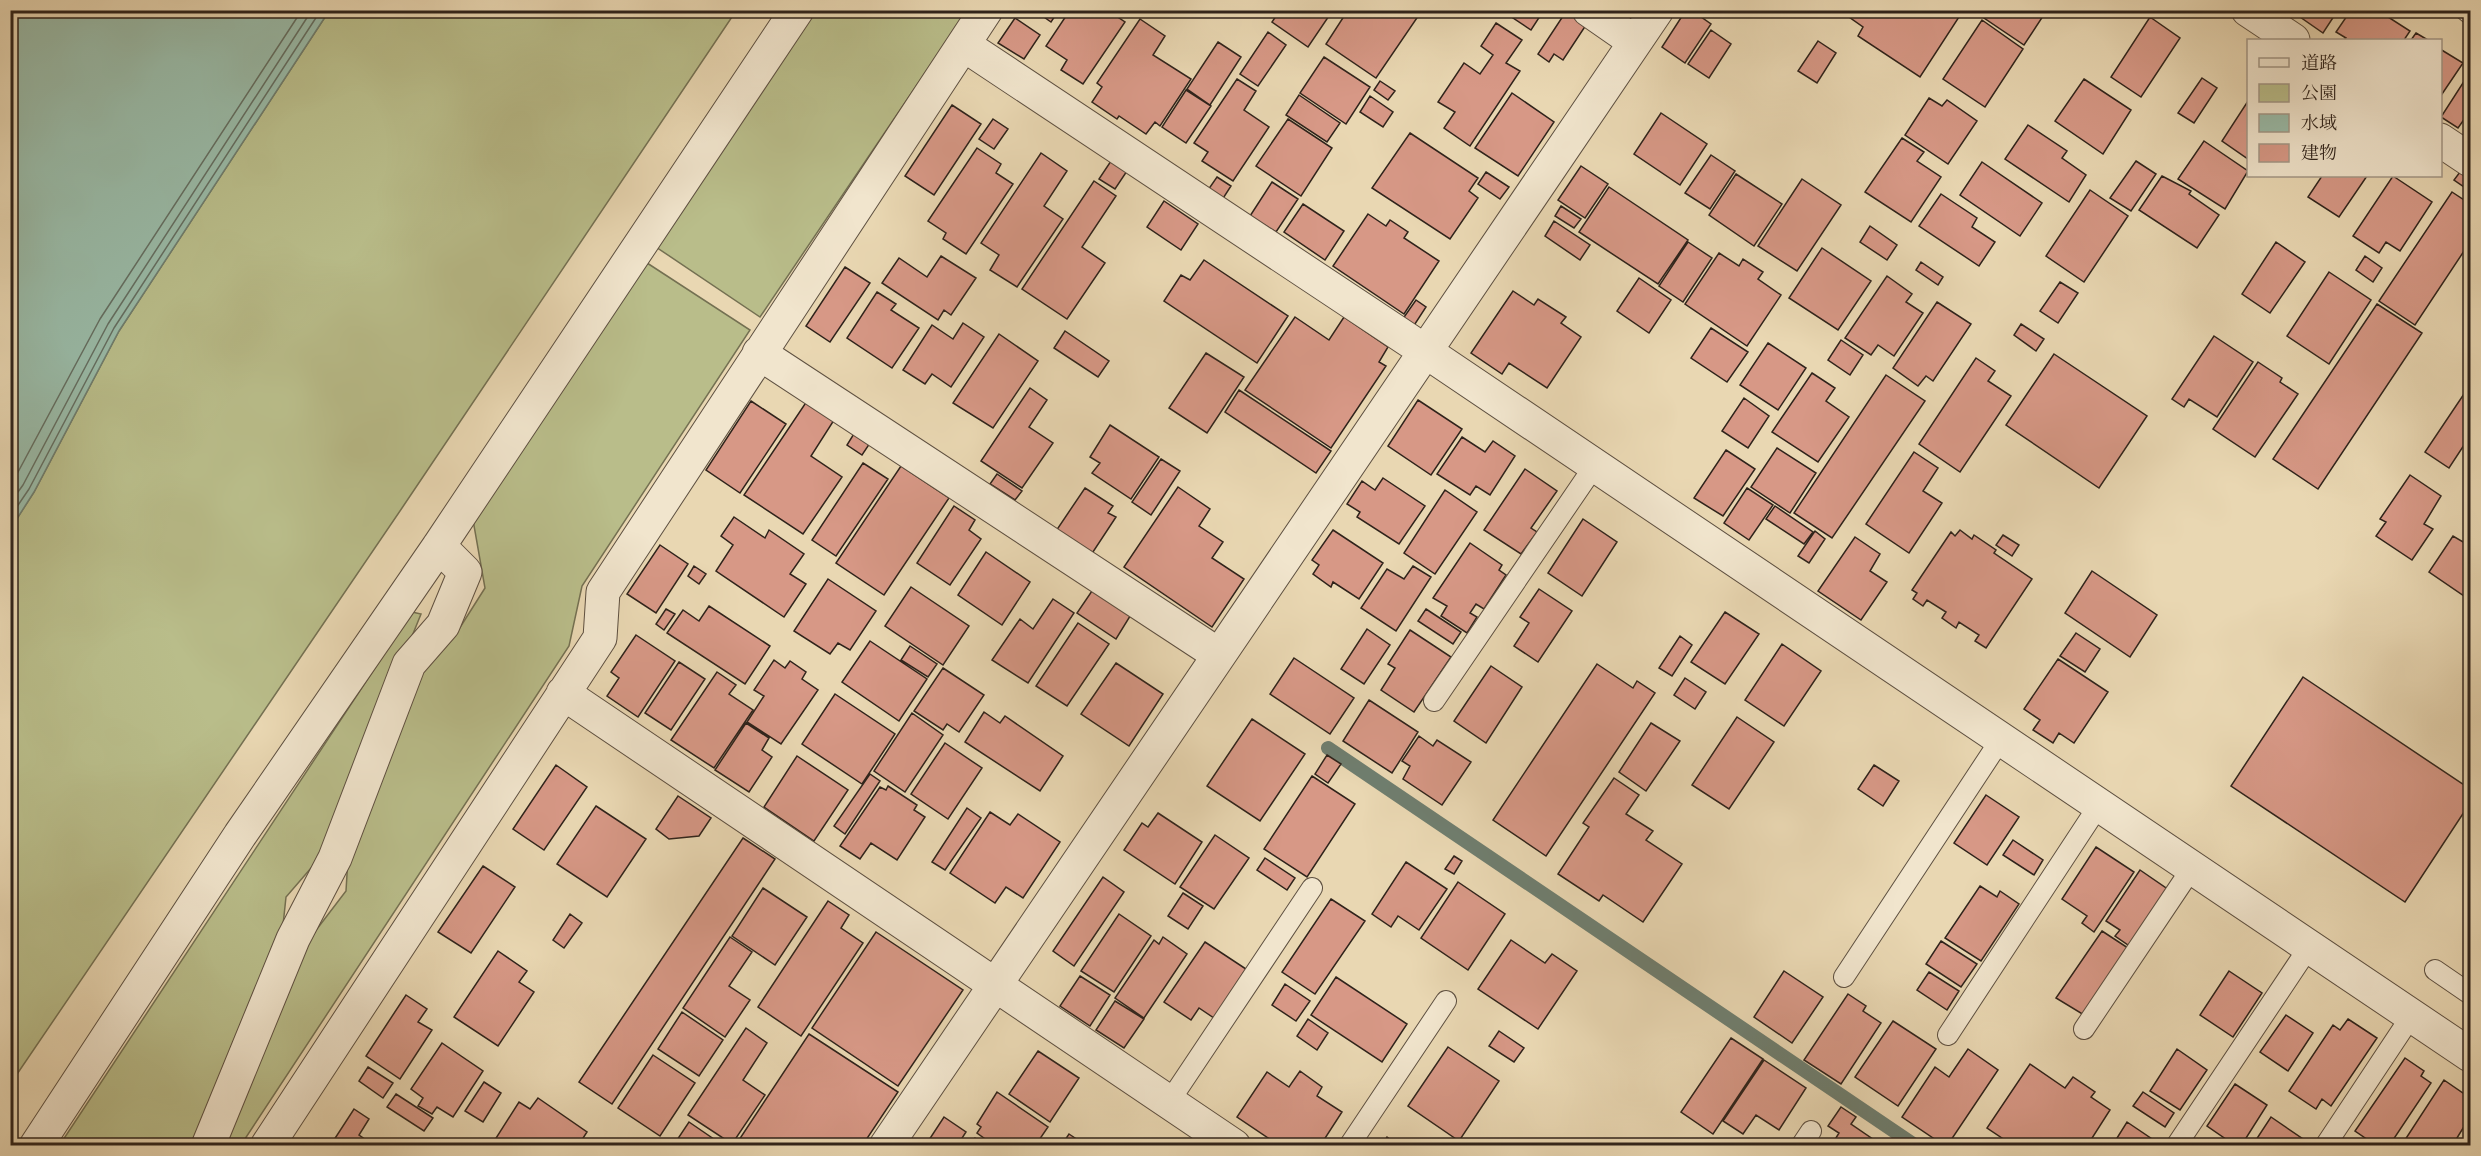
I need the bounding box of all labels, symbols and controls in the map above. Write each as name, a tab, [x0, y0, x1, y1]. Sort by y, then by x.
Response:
legend	[2247, 39, 2442, 177]
text: 道路	[2301, 49, 2337, 76]
text: 公園	[2301, 79, 2337, 106]
text: 水域	[2301, 109, 2337, 136]
text: 建物	[2301, 139, 2337, 166]

